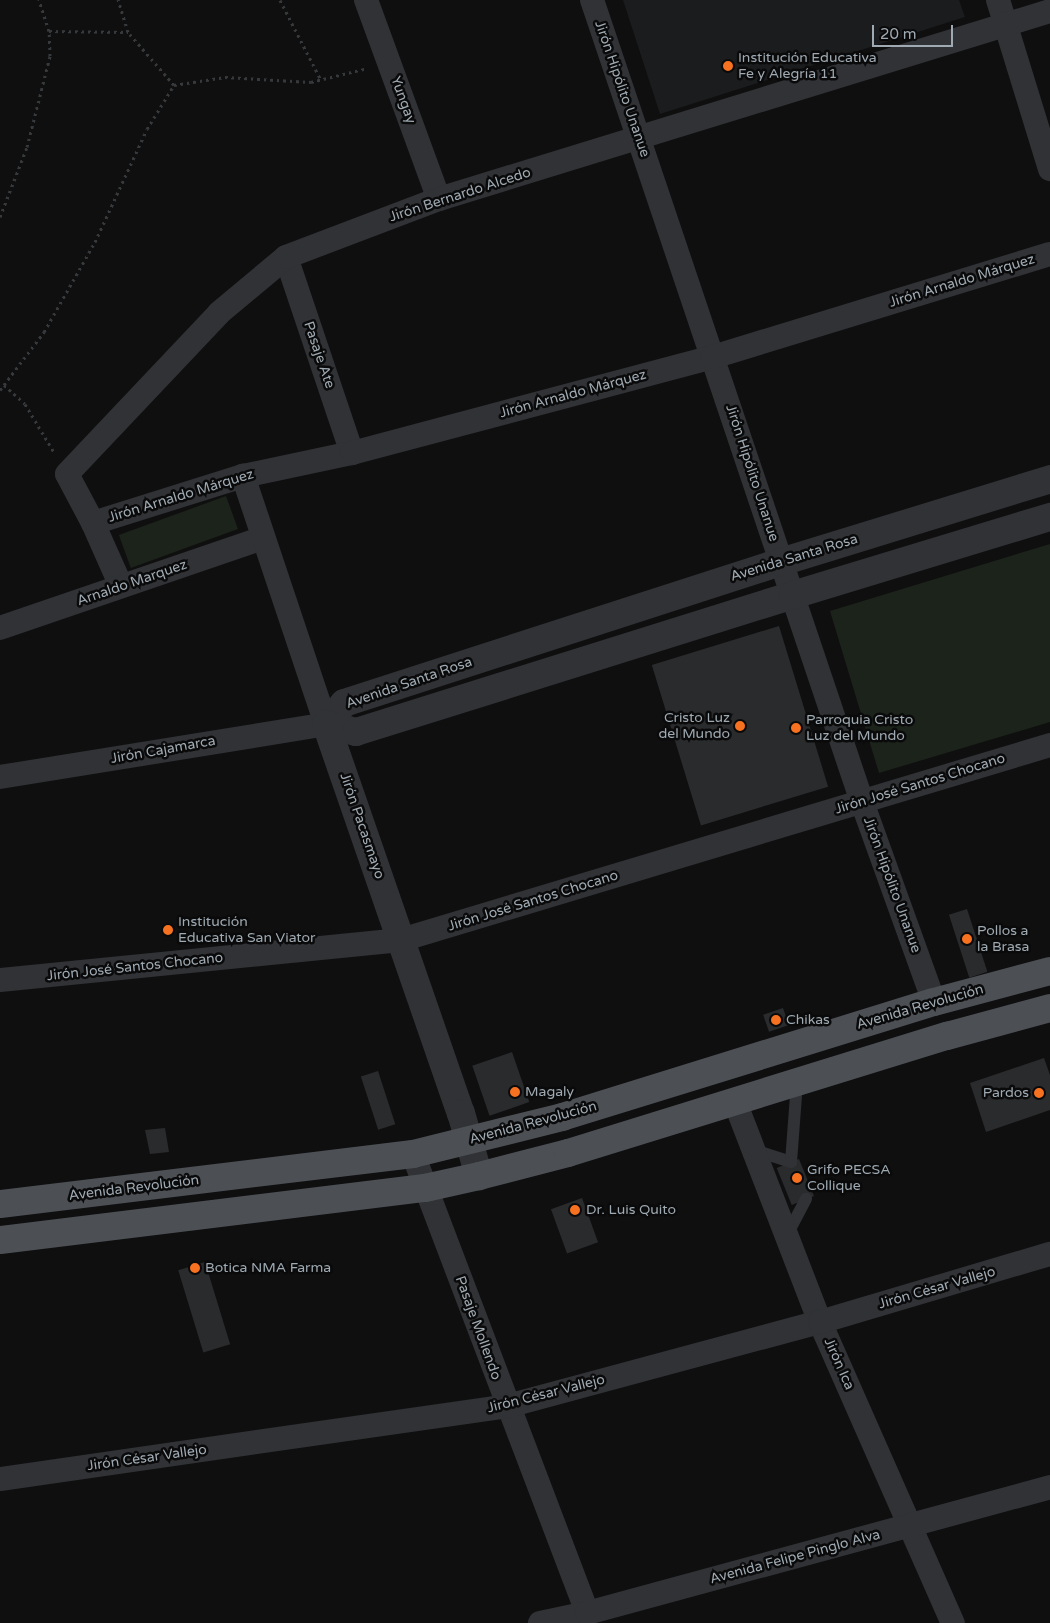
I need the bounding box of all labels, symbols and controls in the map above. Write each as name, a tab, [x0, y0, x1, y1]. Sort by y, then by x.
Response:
scale bar	[875, 15, 956, 47]
street label: Jirón Hipólito Unanue	[591, 19, 653, 159]
text: 20 m	[880, 25, 917, 43]
place label: Institución Educativa Fe y Alegría 11	[738, 50, 877, 82]
marker: Institución Educativa Fe y Alegría 11	[722, 60, 734, 72]
street label: Yungay	[387, 74, 419, 126]
street label: Jirón Bernardo Alcedo	[387, 164, 533, 226]
street label: Jirón Arnaldo Márquez	[887, 251, 1037, 311]
street label: Pasaje Ate	[300, 319, 338, 391]
street label: Jirón Arnaldo Márquez	[498, 366, 648, 422]
street label: Jirón Hipólito Unanue	[722, 402, 782, 544]
street label: Jirón Arnaldo Márquez	[106, 466, 256, 526]
street label: Avenida Santa Rosa	[728, 531, 860, 585]
street label: Arnaldo Marquez	[75, 556, 189, 610]
street label: Avenida Santa Rosa	[344, 654, 474, 712]
place label: Cristo Luz del Mundo	[658, 710, 730, 742]
place label: Parroquia Cristo Luz del Mundo	[806, 712, 913, 744]
marker: Cristo Luz del Mundo	[734, 720, 746, 732]
marker: Parroquia Cristo Luz del Mundo	[790, 722, 802, 734]
street label: Jirón Cajamarca	[109, 733, 217, 767]
street label: Jirón José Santos Chocano	[833, 750, 1007, 818]
street label: Jirón Pacasmayo	[336, 771, 388, 881]
street label: Jirón Hipólito Unanue	[860, 815, 924, 955]
street label: Jirón José Santos Chocano	[446, 867, 620, 935]
place label: Institución Educativa San Viator	[178, 914, 315, 946]
place label: Pollos a la Brasa	[977, 923, 1029, 956]
marker: Institución Educativa San Viator	[162, 924, 174, 936]
marker: Pollos a la Brasa	[961, 933, 973, 945]
street label: Jirón José Santos Chocano	[46, 949, 224, 985]
street label: Avenida Revolución	[855, 981, 985, 1033]
place label: Chikas	[786, 1012, 830, 1028]
marker: Chikas	[770, 1014, 782, 1026]
place label: Magaly	[525, 1084, 574, 1100]
place label: Pardos	[983, 1085, 1029, 1101]
marker: Magaly	[509, 1086, 521, 1098]
marker: Pardos	[1033, 1087, 1045, 1099]
street label: Avenida Revolución	[467, 1098, 599, 1148]
place label: Grifo PECSA Collique	[807, 1162, 891, 1194]
street label: Avenida Revolución	[68, 1172, 200, 1204]
marker: Grifo PECSA Collique	[791, 1172, 803, 1184]
place label: Dr. Luis Quito	[586, 1202, 676, 1218]
marker: Dr. Luis Quito	[568, 1203, 582, 1217]
place label: Botica NMA Farma	[205, 1260, 331, 1276]
marker: Botica NMA Farma	[189, 1262, 201, 1274]
street label: Jirón César Vallejo	[877, 1263, 997, 1313]
street label: Pasaje Mollendo	[451, 1274, 505, 1382]
street label: Jirón Ica	[820, 1335, 858, 1393]
street label: Jirón César Vallejo	[485, 1371, 607, 1417]
street label: Jirón César Vallejo	[86, 1441, 208, 1475]
street label: Avenida Felipe Pinglo Alva	[708, 1526, 882, 1588]

